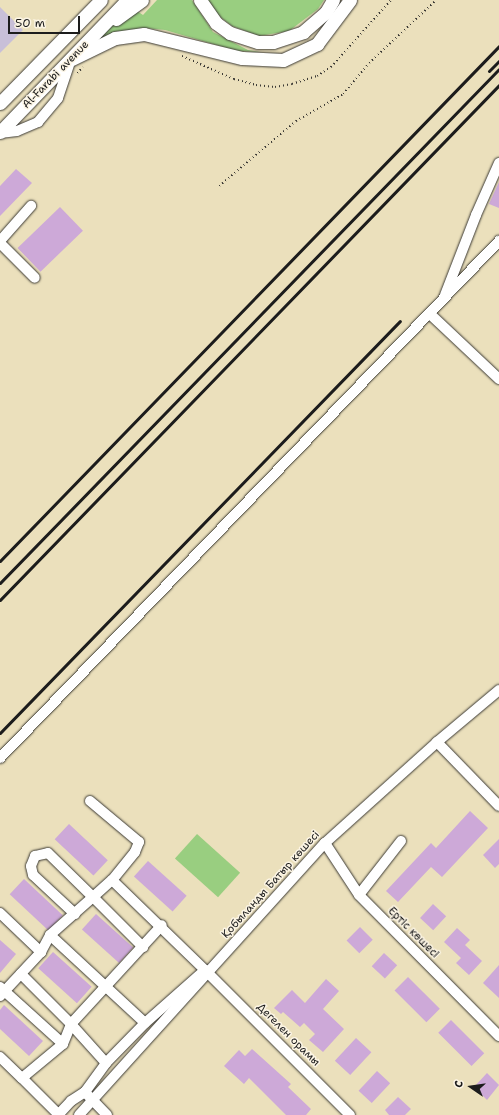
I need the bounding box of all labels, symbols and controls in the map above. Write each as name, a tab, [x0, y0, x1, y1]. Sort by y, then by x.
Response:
scale bar	[10, 8, 82, 34]
text: 50 m	[15, 15, 45, 31]
street label: Al-Farabi avenue	[20, 38, 92, 112]
street label: Қобыланды Батыр көшесі	[219, 829, 323, 941]
street label: Ертіс көшесі	[385, 905, 441, 961]
street label: Дегелен орамы	[254, 1001, 322, 1069]
north arrow	[451, 1067, 491, 1107]
text: С	[451, 1079, 467, 1089]

